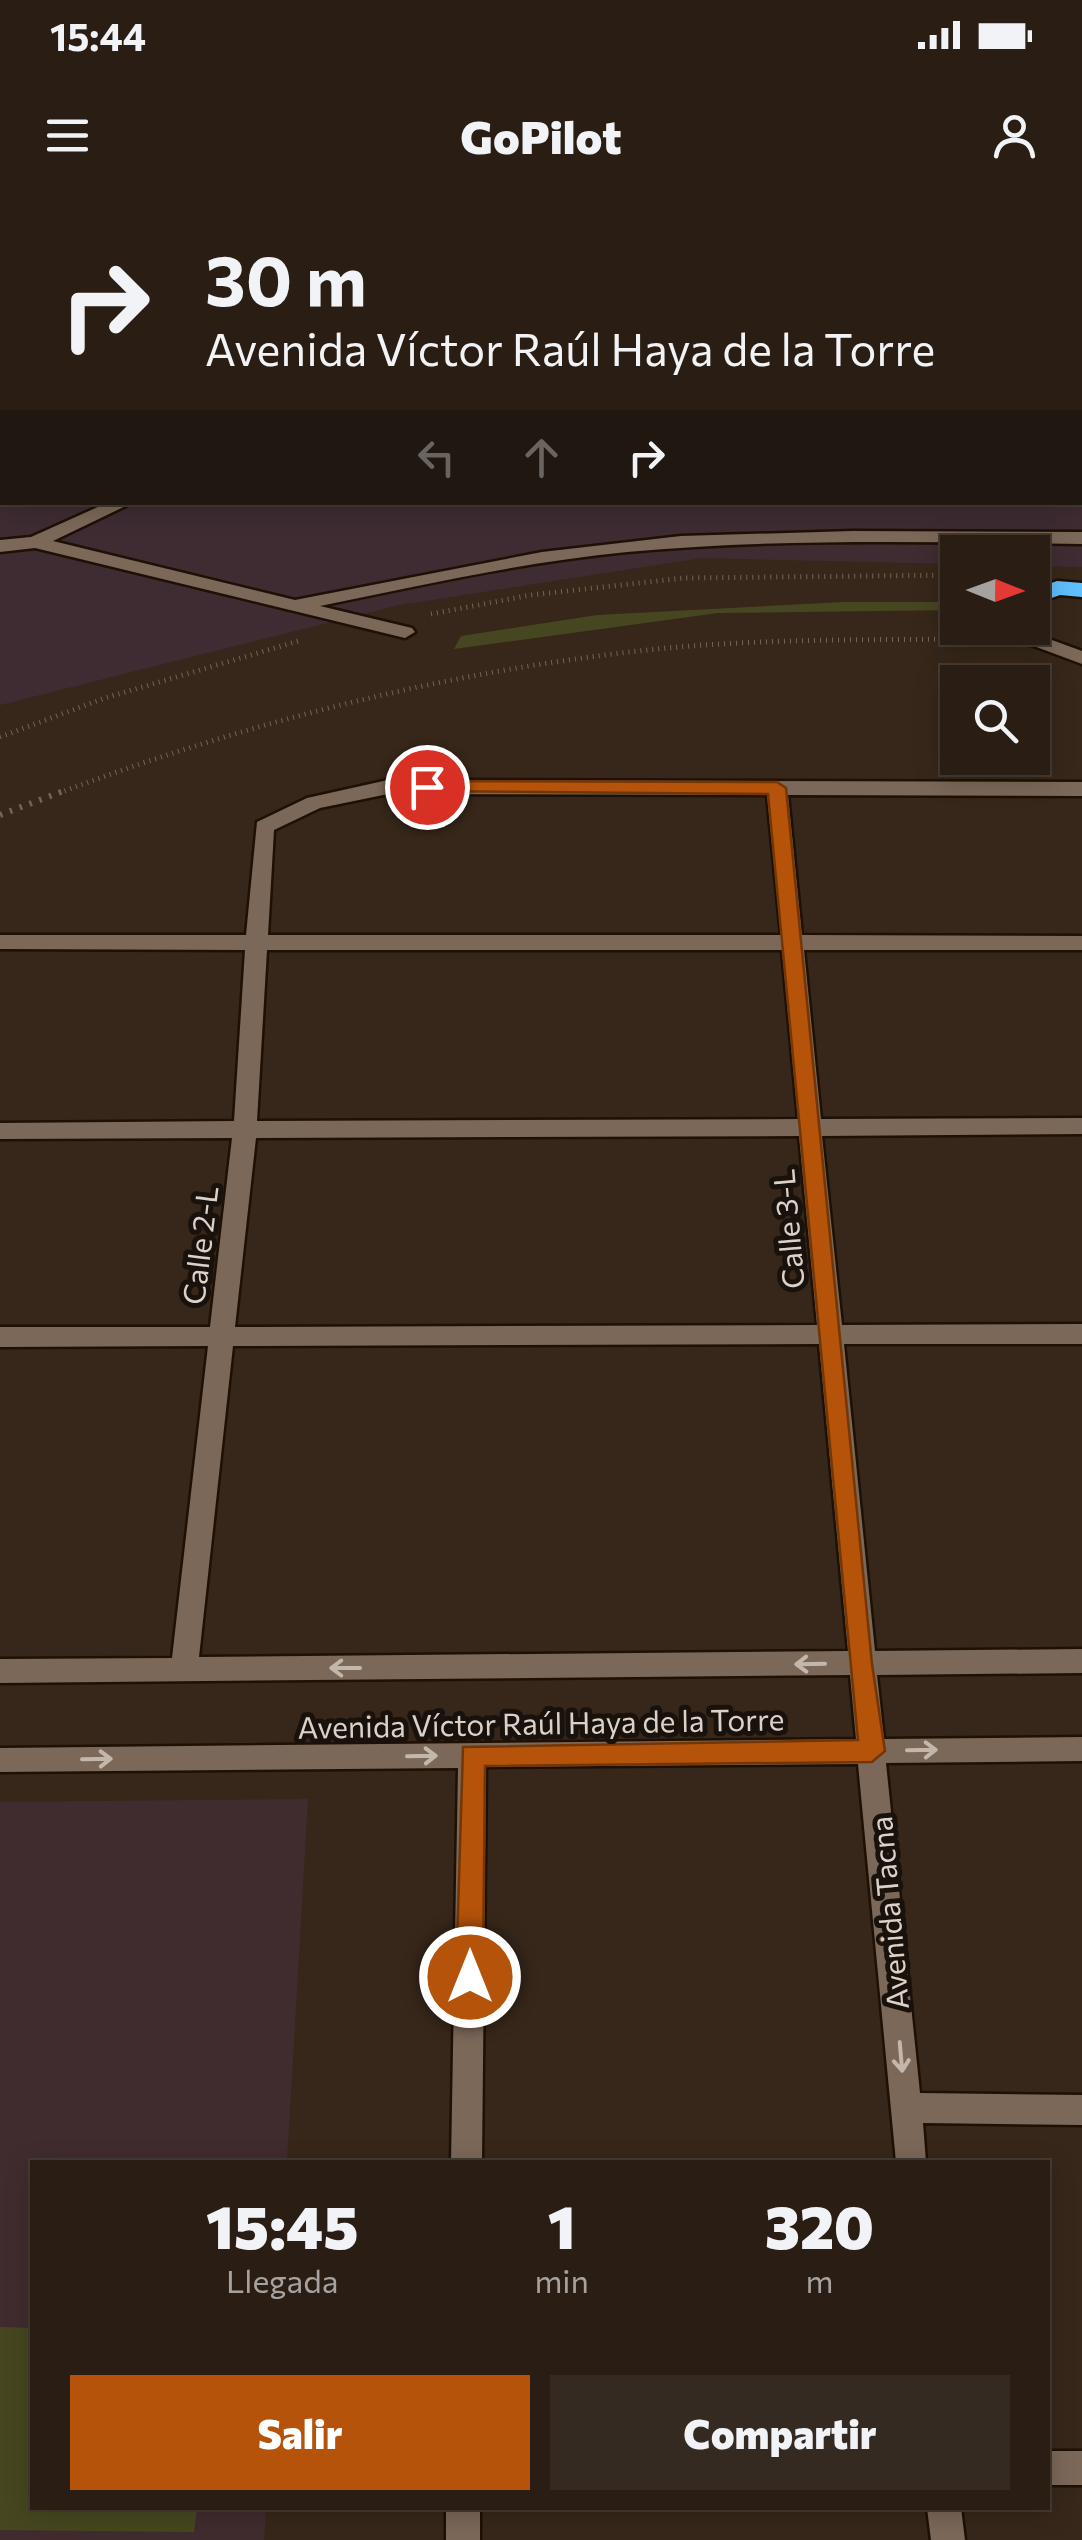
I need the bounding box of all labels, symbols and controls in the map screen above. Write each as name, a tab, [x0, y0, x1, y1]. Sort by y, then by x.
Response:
text: 15:44	[50, 12, 146, 59]
icon: menu	[40, 108, 95, 163]
text: GoPilot	[460, 108, 622, 163]
icon: person	[987, 108, 1042, 163]
text: 30 m	[205, 235, 367, 320]
icon: right	[40, 240, 170, 370]
text: Avenida Víctor Raúl Haya de la Torre	[205, 320, 935, 375]
icon: left	[409, 430, 464, 485]
icon: ahead	[514, 430, 569, 485]
icon: right	[619, 430, 674, 485]
north arrow	[940, 535, 1050, 645]
map controls	[940, 535, 1050, 775]
button: search	[940, 665, 1050, 775]
pin	[385, 745, 470, 830]
icon: arrive	[400, 760, 455, 815]
street label: Calle 3-L	[763, 1168, 811, 1290]
street label: Calle 2-L	[173, 1183, 225, 1307]
one-way arrow	[794, 1654, 826, 1674]
one-way arrow	[329, 1658, 362, 1678]
street label: Avenida Víctor Raúl Haya de la Torre	[297, 1699, 785, 1745]
one-way arrow	[906, 1741, 938, 1760]
one-way arrow	[406, 1746, 438, 1765]
one-way arrow	[80, 1750, 113, 1768]
street label: Avenida Tacna	[861, 1815, 915, 2011]
position arrow	[418, 1925, 522, 2029]
one-way arrow	[892, 2040, 911, 2073]
text: 15:45	[206, 2188, 359, 2261]
text: 1	[548, 2188, 576, 2261]
text: 320	[765, 2188, 874, 2261]
text: Llegada	[226, 2260, 338, 2300]
text: min	[534, 2260, 589, 2300]
text: m	[805, 2260, 833, 2300]
button: Salir	[70, 2375, 530, 2490]
button: Compartir	[550, 2375, 1010, 2490]

